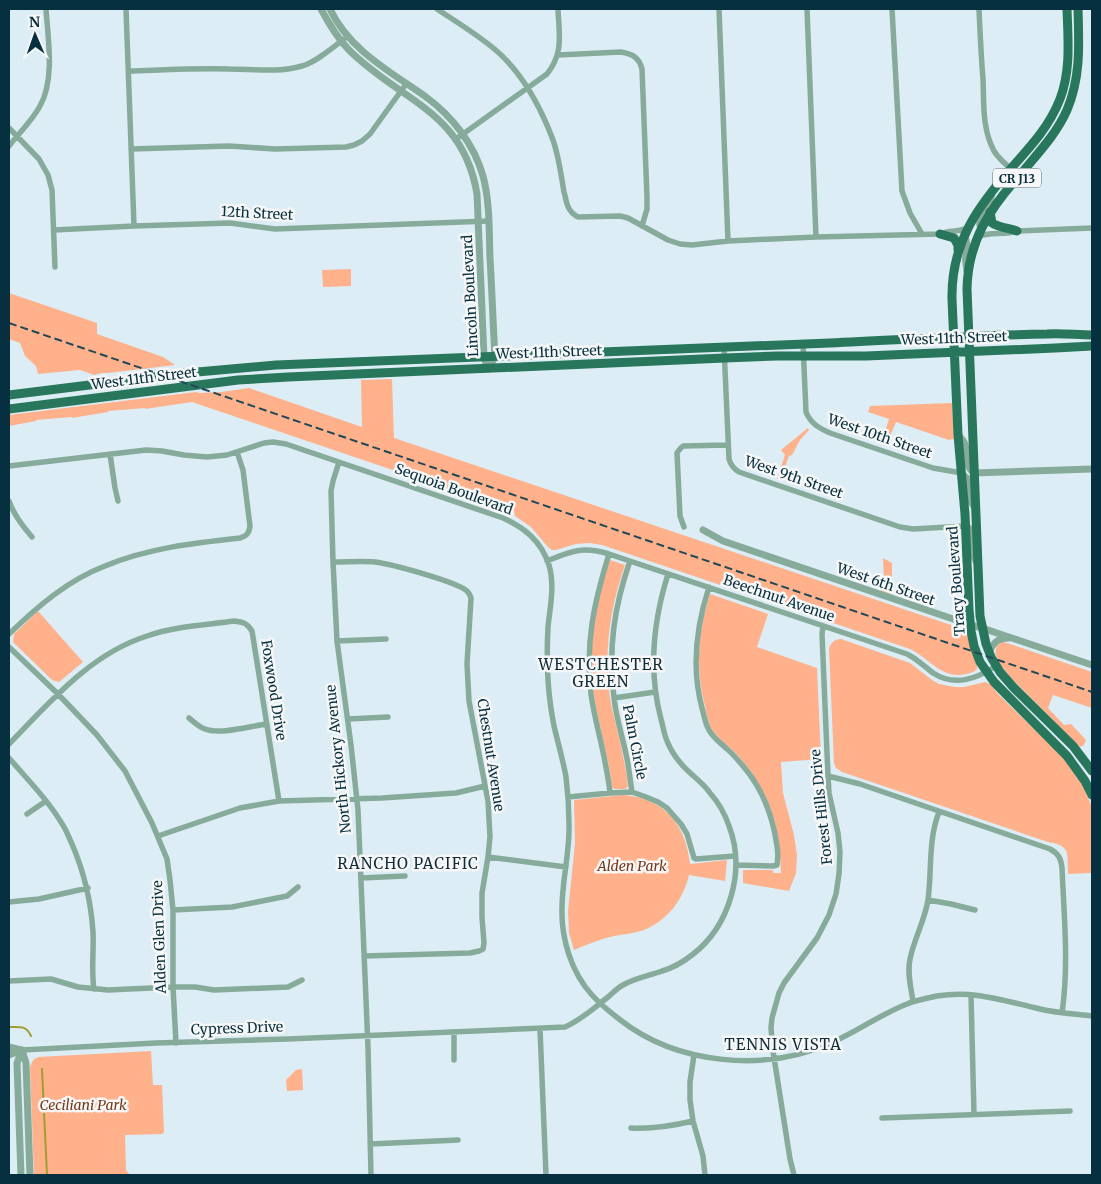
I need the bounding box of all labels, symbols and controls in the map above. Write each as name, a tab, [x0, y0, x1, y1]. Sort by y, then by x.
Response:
north arrow	[10, 10, 60, 60]
text: N	[29, 13, 40, 31]
road number: CR J13	[993, 168, 1041, 188]
street label: 12th Street	[220, 202, 294, 224]
street label: Lincoln Boulevard	[458, 234, 482, 358]
street label: West 11th Street	[900, 327, 1008, 349]
street label: West 11th Street	[495, 341, 603, 363]
street label: West 11th Street	[89, 363, 198, 394]
street label: West 10th Street	[825, 409, 935, 462]
street label: West 9th Street	[741, 451, 846, 502]
street label: Sequoia Boulevard	[392, 459, 516, 519]
street label: Tracy Boulevard	[943, 525, 969, 636]
street label: West 6th Street	[834, 558, 938, 609]
street label: Beechnut Avenue	[721, 571, 837, 625]
street label: Foxwood Drive	[257, 638, 291, 742]
district label: WESTCHESTER GREEN	[537, 655, 664, 691]
street label: North Hickory Avenue	[321, 684, 355, 834]
street label: Chestnut Avenue	[473, 697, 509, 813]
street label: Palm Circle	[619, 703, 651, 781]
street label: Forest Hills Drive	[806, 748, 836, 866]
district label: RANCHO PACIFIC	[337, 854, 479, 873]
park label: Alden Park	[596, 857, 667, 875]
street label: Alden Glen Drive	[148, 880, 170, 995]
street label: Cypress Drive	[190, 1017, 284, 1039]
district label: TENNIS VISTA	[724, 1035, 842, 1054]
park label: Ceciliani Park	[39, 1096, 127, 1114]

